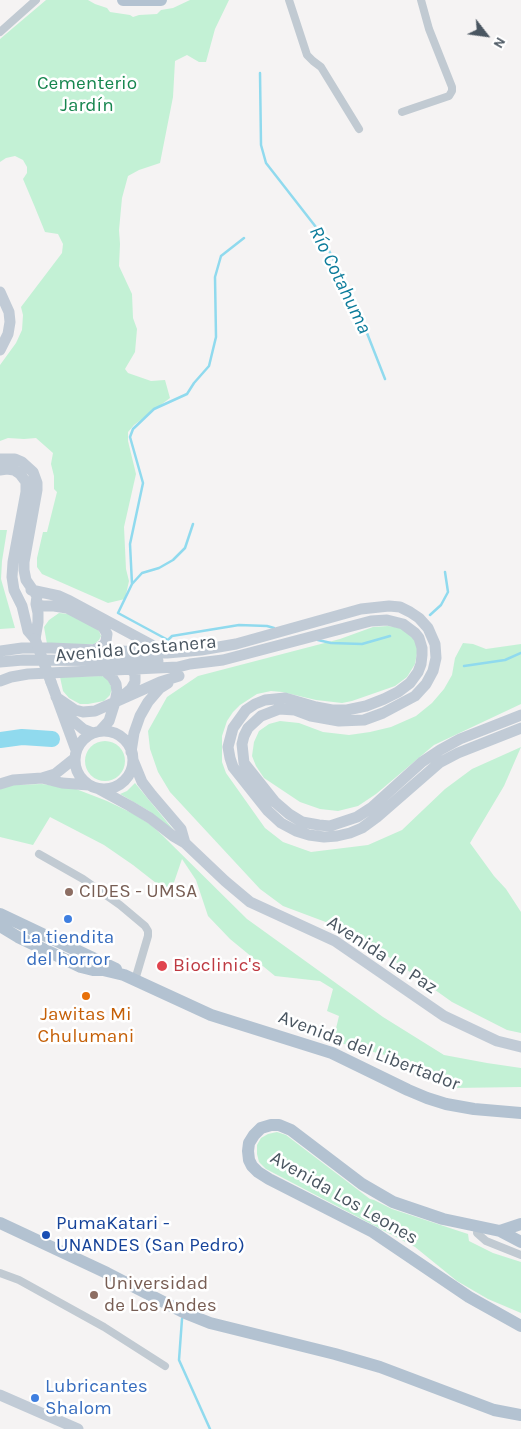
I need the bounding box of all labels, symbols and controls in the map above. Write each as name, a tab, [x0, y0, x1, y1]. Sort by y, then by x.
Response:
north arrow	[461, 10, 511, 60]
text: N	[490, 34, 509, 51]
park label: Cementerio Jardín	[37, 73, 137, 117]
water label: Río Cotahuma	[304, 222, 376, 338]
street label: Avenida Costanera	[55, 631, 217, 667]
place label: CIDES - UMSA	[79, 881, 197, 903]
marker: CIDES - UMSA	[63, 886, 75, 898]
street label: Avenida La Paz	[323, 911, 441, 999]
marker: La tiendita del horror	[62, 913, 74, 925]
place label: La tiendita del horror	[22, 927, 114, 971]
place label: Bioclinic's	[173, 955, 261, 977]
marker: Bioclinic's	[155, 959, 169, 973]
marker: Jawitas Mi Chulumani	[80, 990, 92, 1002]
place label: Jawitas Mi Chulumani	[38, 1004, 134, 1048]
street label: Avenida del Libertador	[275, 1006, 463, 1096]
street label: Avenida Los Leones	[266, 1146, 422, 1250]
place label: PumaKatari - UNANDES (San Pedro)	[56, 1213, 245, 1257]
marker: PumaKatari - UNANDES (San Pedro)	[40, 1229, 52, 1241]
place label: Universidad de Los Andes	[104, 1273, 217, 1317]
marker: Universidad de Los Andes	[88, 1289, 100, 1301]
place label: Lubricantes Shalom	[45, 1376, 148, 1420]
marker: Lubricantes Shalom	[29, 1392, 41, 1404]

